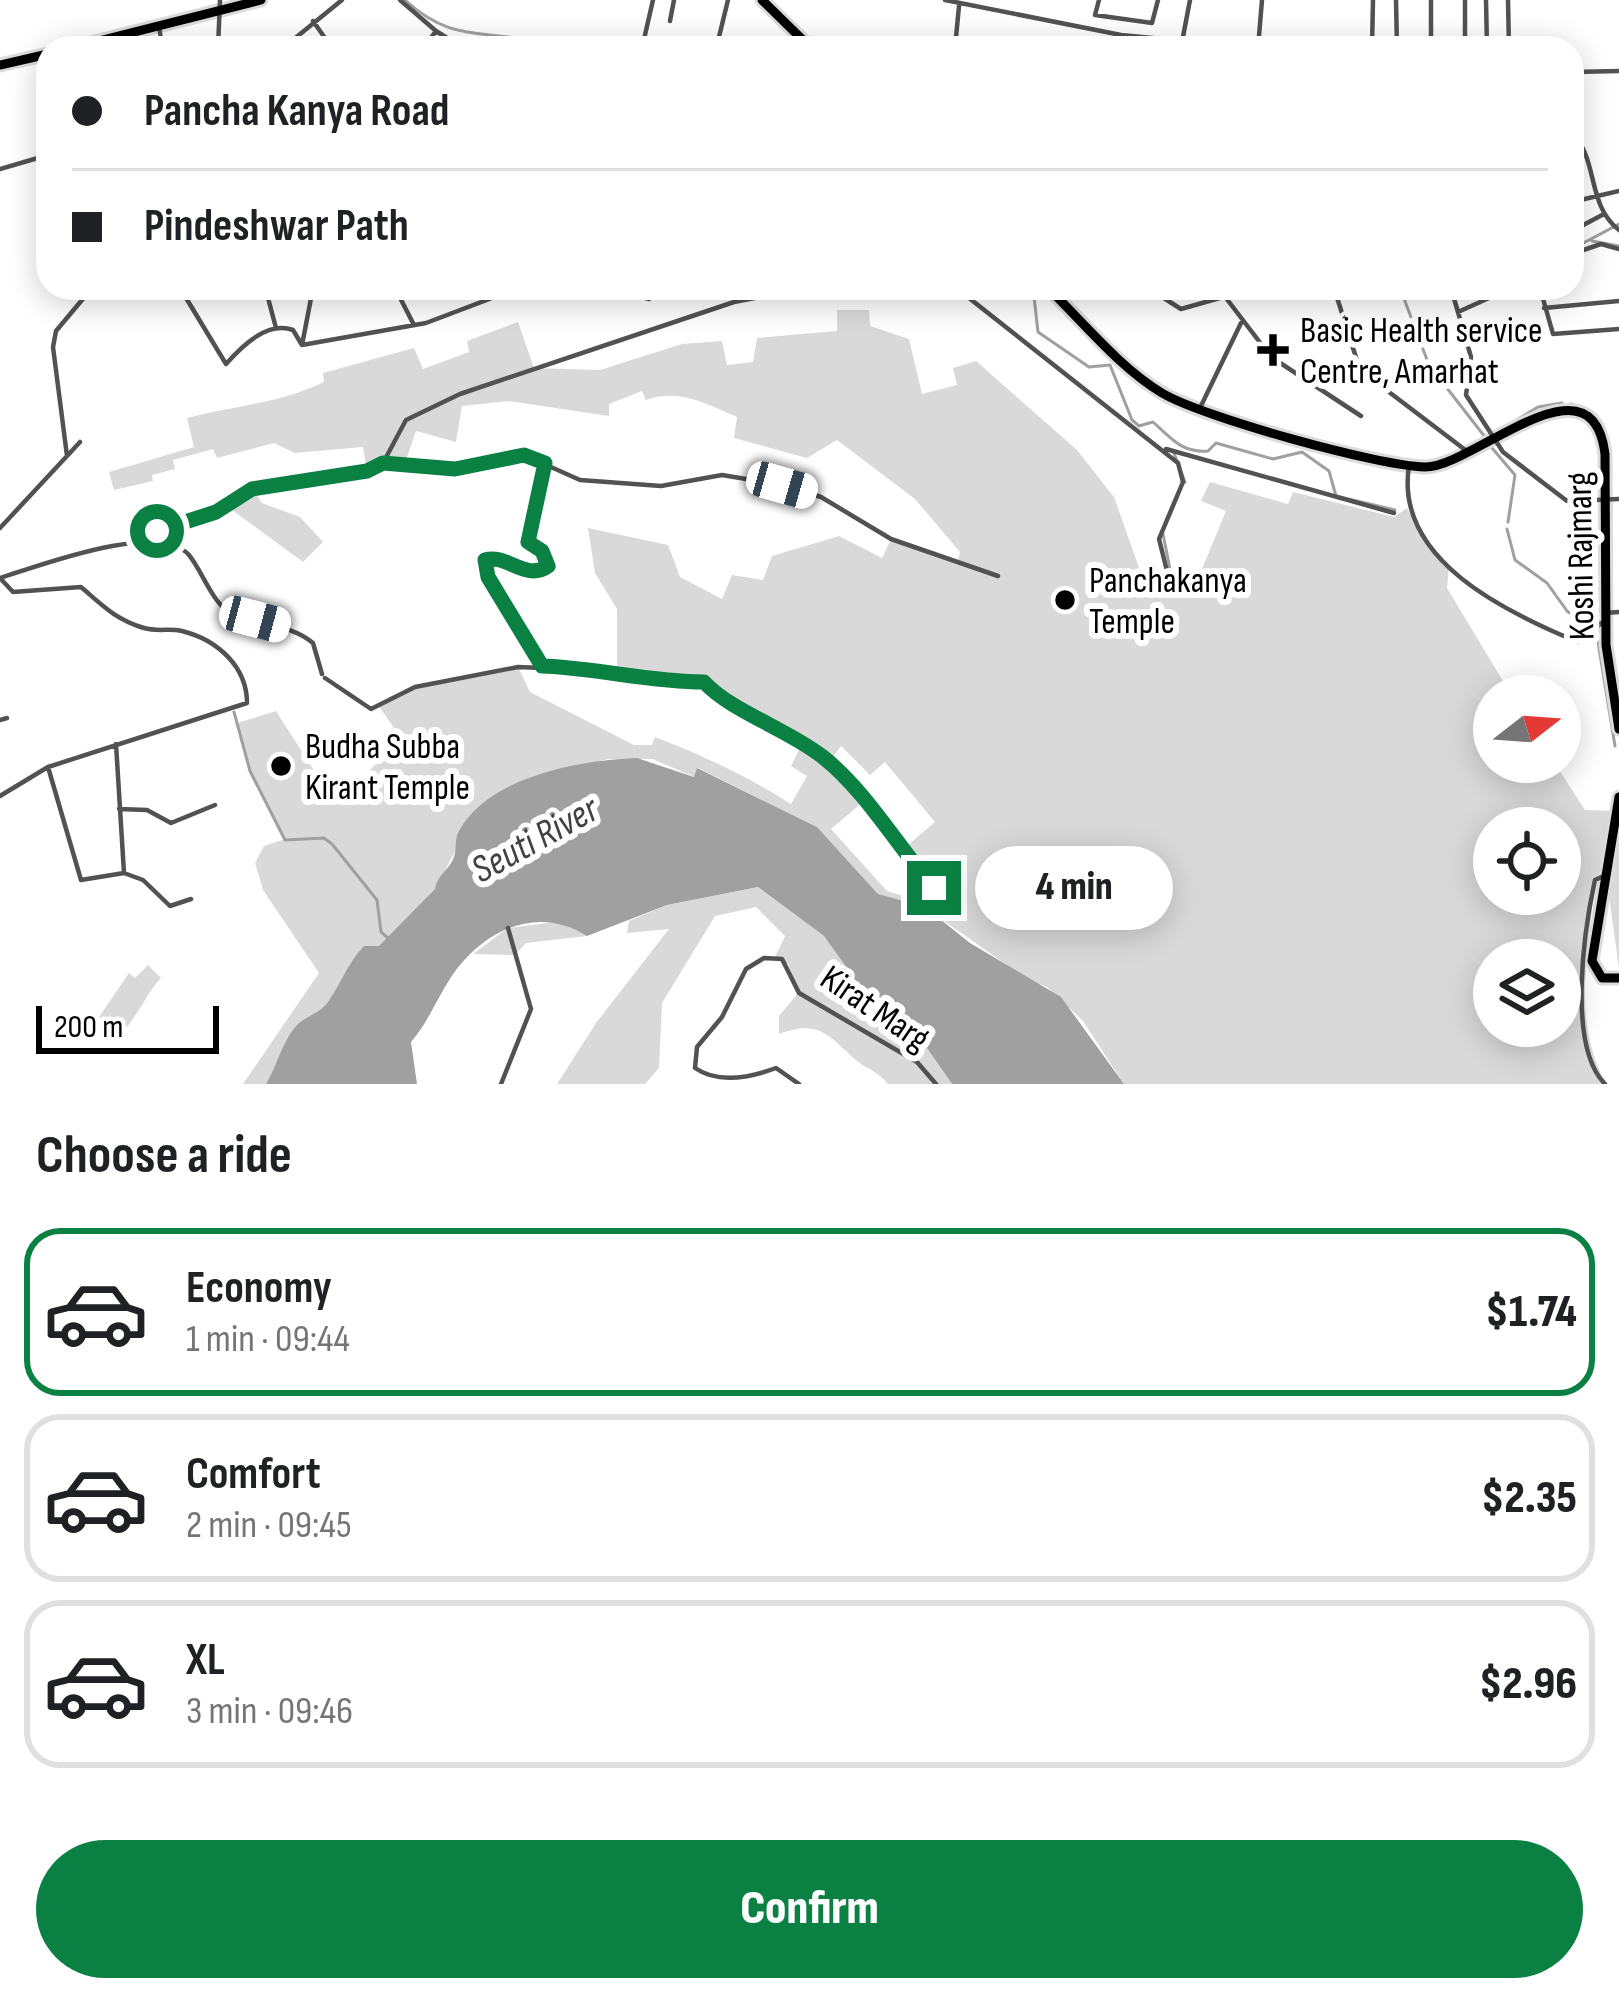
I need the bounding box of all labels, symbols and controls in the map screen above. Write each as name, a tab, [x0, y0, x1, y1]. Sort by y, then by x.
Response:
text: Pancha Kanya Road	[144, 84, 449, 139]
text: Pindeshwar Path	[144, 199, 409, 254]
place label: Basic Health service Centre, Amarhat	[1300, 310, 1543, 394]
marker: Basic Health service Centre, Amarhat	[1257, 334, 1289, 366]
car	[742, 458, 822, 512]
street label: Koshi Rajmarg	[1559, 471, 1604, 641]
route start	[130, 504, 184, 558]
place label: Panchakanya Temple	[1089, 560, 1247, 644]
marker: Panchakanya Temple	[1052, 587, 1078, 613]
car	[216, 592, 294, 646]
north arrow	[1473, 675, 1581, 783]
map controls	[1473, 675, 1581, 1047]
place label: Budha Subba Kirant Temple	[305, 726, 470, 810]
marker: Budha Subba Kirant Temple	[268, 753, 294, 779]
water label: Seuti River	[464, 785, 609, 894]
button: locate	[1473, 807, 1581, 915]
callout: 4 min	[976, 846, 1174, 930]
route end	[907, 861, 961, 915]
text: 4 min	[1035, 864, 1113, 911]
button: layers	[1473, 939, 1581, 1047]
street label: Kirat Marg	[812, 957, 937, 1061]
scale bar	[36, 1000, 219, 1053]
text: 200 m	[54, 1007, 123, 1047]
text: Choose a ride	[36, 1123, 292, 1188]
icon: car	[42, 1258, 150, 1366]
text: Economy	[186, 1261, 332, 1316]
text: $1.74	[1486, 1285, 1577, 1340]
text: 1 min · 09:44	[186, 1316, 350, 1363]
icon: car	[42, 1444, 150, 1552]
text: Comfort	[186, 1447, 321, 1502]
text: $2.35	[1481, 1471, 1577, 1526]
text: 2 min · 09:45	[186, 1502, 352, 1549]
icon: car	[42, 1630, 150, 1738]
text: XL	[186, 1633, 225, 1688]
text: $2.96	[1479, 1657, 1577, 1712]
text: 3 min · 09:46	[186, 1688, 353, 1735]
button: Confirm	[36, 1840, 1583, 1978]

